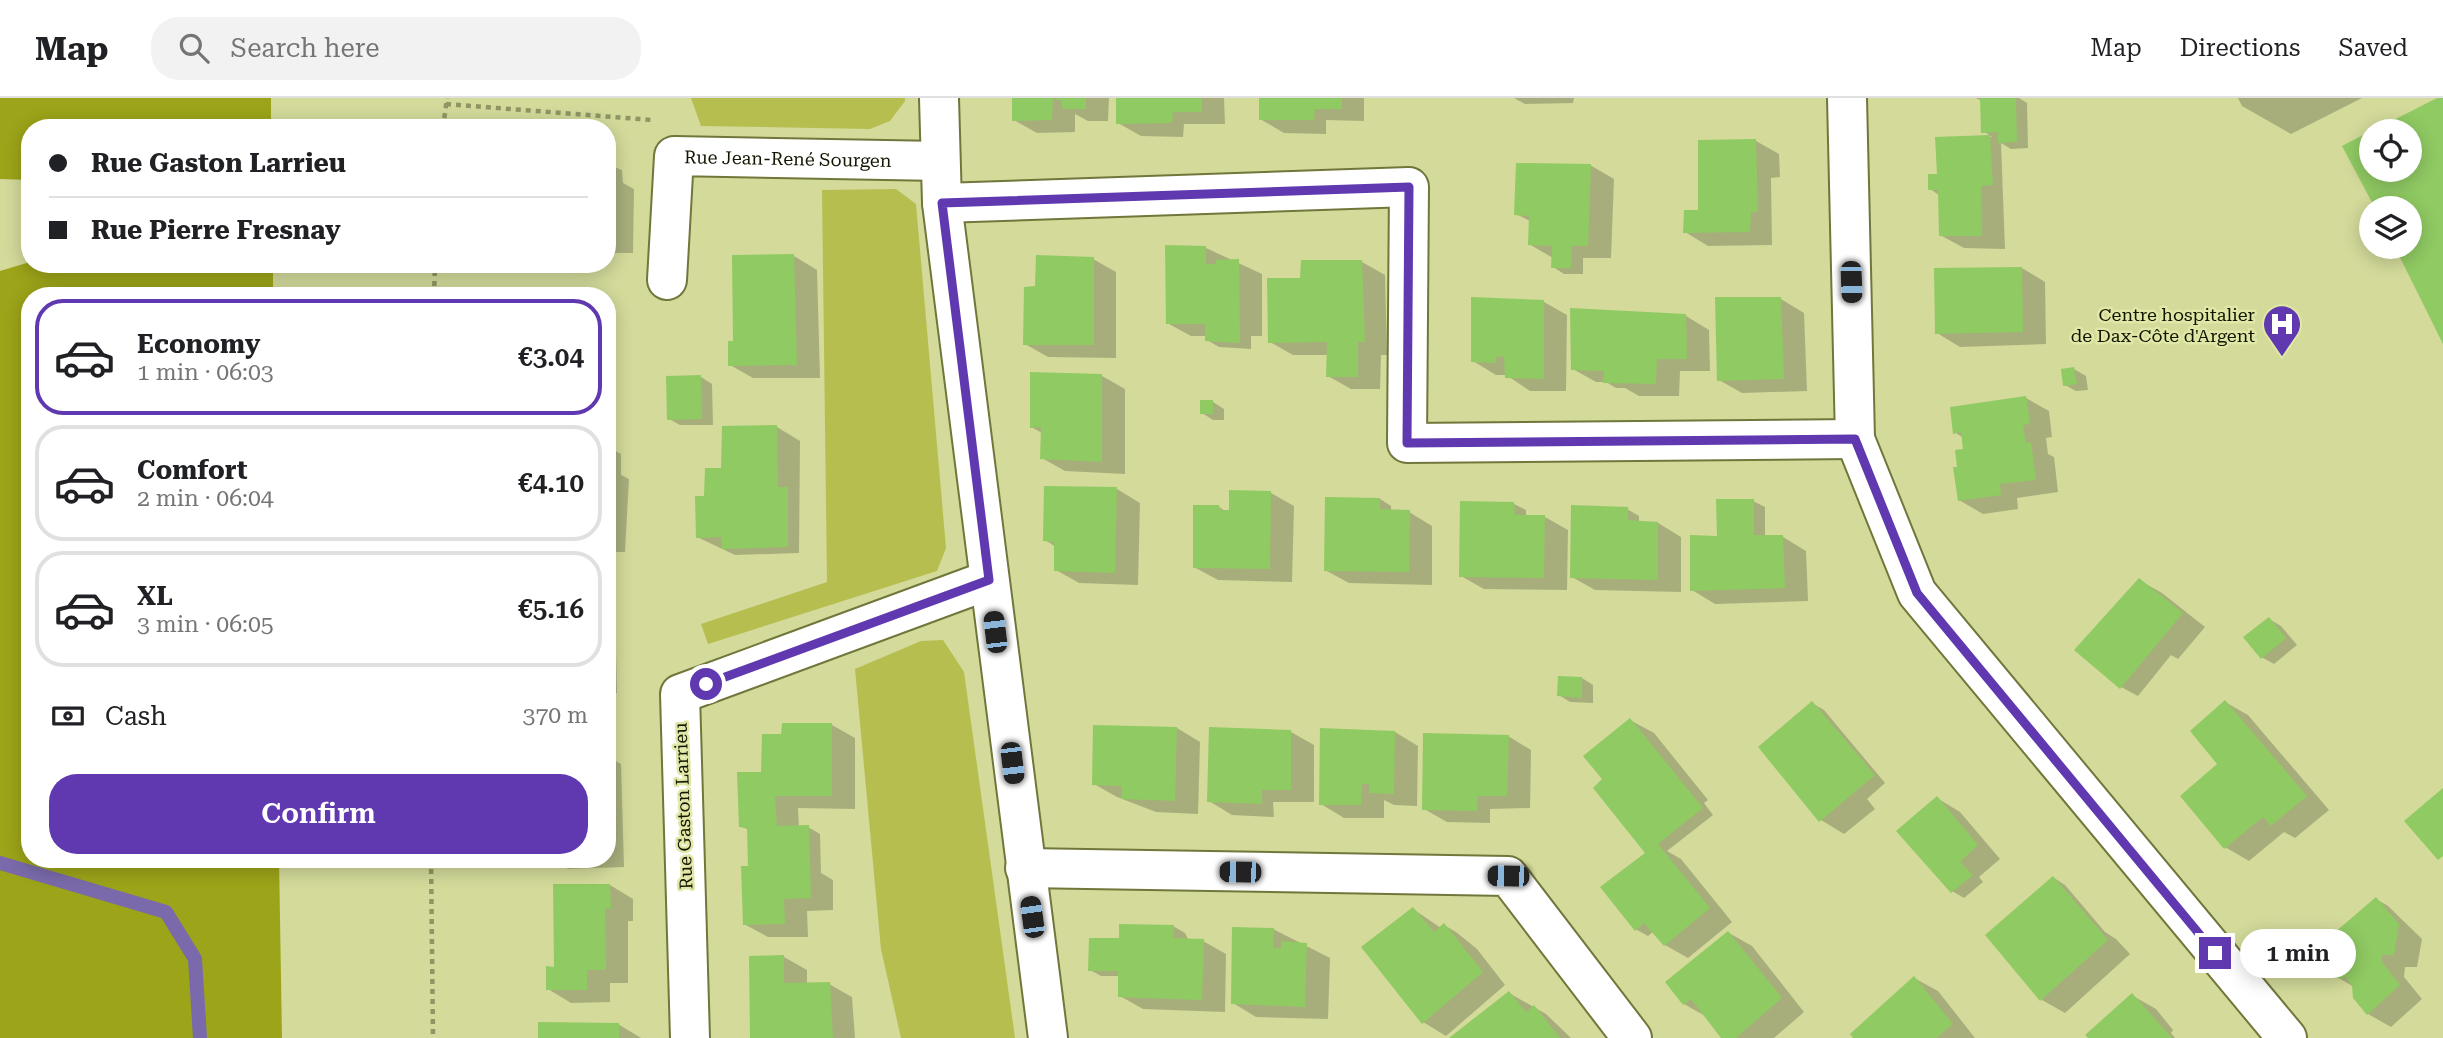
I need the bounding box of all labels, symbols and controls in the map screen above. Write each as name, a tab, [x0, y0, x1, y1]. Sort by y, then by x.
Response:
search box	[151, 17, 641, 80]
text: Map	[35, 29, 109, 68]
icon: search	[175, 29, 213, 67]
text: Search here	[231, 33, 380, 63]
text: Map	[2090, 34, 2142, 62]
text: Directions	[2180, 34, 2300, 62]
text: Saved	[2338, 34, 2408, 62]
map controls	[2359, 119, 2422, 259]
button: locate	[2359, 119, 2422, 182]
street label: Rue Jean-René Sourgen	[684, 146, 892, 171]
text: Rue Gaston Larrieu	[91, 148, 346, 178]
button: layers	[2359, 196, 2422, 259]
text: Rue Pierre Fresnay	[91, 215, 341, 245]
car	[1840, 261, 1863, 303]
hospital icon: Centre hospitalier de Dax-Côte d'Argent	[2261, 303, 2303, 358]
place label: Centre hospitalier de Dax-Côte d'Argent	[2071, 304, 2255, 346]
icon: car	[53, 326, 116, 389]
text: Economy	[137, 329, 260, 359]
text: €3.04	[518, 342, 584, 372]
text: 1 min · 06:03	[137, 359, 274, 386]
icon: car	[53, 452, 116, 515]
text: Comfort	[137, 455, 247, 485]
text: €4.10	[518, 468, 584, 498]
text: 2 min · 06:04	[137, 485, 274, 512]
icon: car	[53, 578, 116, 641]
text: XL	[137, 581, 173, 611]
text: €5.16	[518, 594, 584, 624]
car	[983, 610, 1008, 654]
text: 3 min · 06:05	[137, 611, 274, 638]
route start	[690, 668, 722, 700]
icon: cash	[49, 697, 87, 735]
text: Cash	[105, 701, 167, 731]
text: 370 m	[523, 702, 588, 729]
street label: Rue Gaston Larrieu	[670, 722, 696, 890]
car	[1000, 741, 1025, 785]
button: Confirm	[49, 774, 588, 854]
car	[1219, 861, 1262, 883]
car	[1487, 865, 1530, 887]
car	[1019, 895, 1046, 939]
callout: 1 min	[2240, 928, 2355, 978]
route end	[2199, 937, 2231, 969]
text: 1 min	[2266, 940, 2330, 967]

